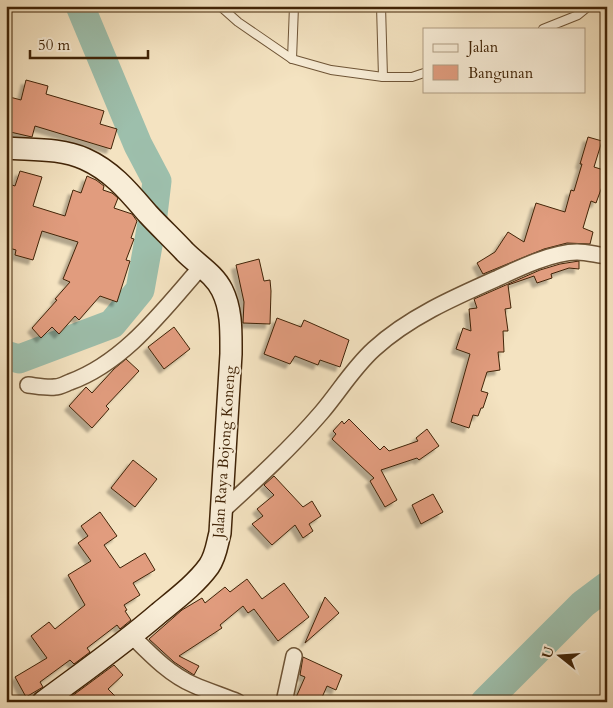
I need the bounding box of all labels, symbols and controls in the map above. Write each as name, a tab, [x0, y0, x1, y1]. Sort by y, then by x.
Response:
scale bar	[30, 28, 148, 60]
legend	[423, 28, 586, 92]
text: 50 m	[38, 35, 70, 55]
text: Jalan	[466, 37, 499, 57]
text: Bangunan	[468, 63, 534, 83]
street label: Jalan Raya Bojong Koneng	[208, 364, 240, 541]
north arrow	[536, 630, 586, 680]
text: U	[537, 644, 559, 661]

